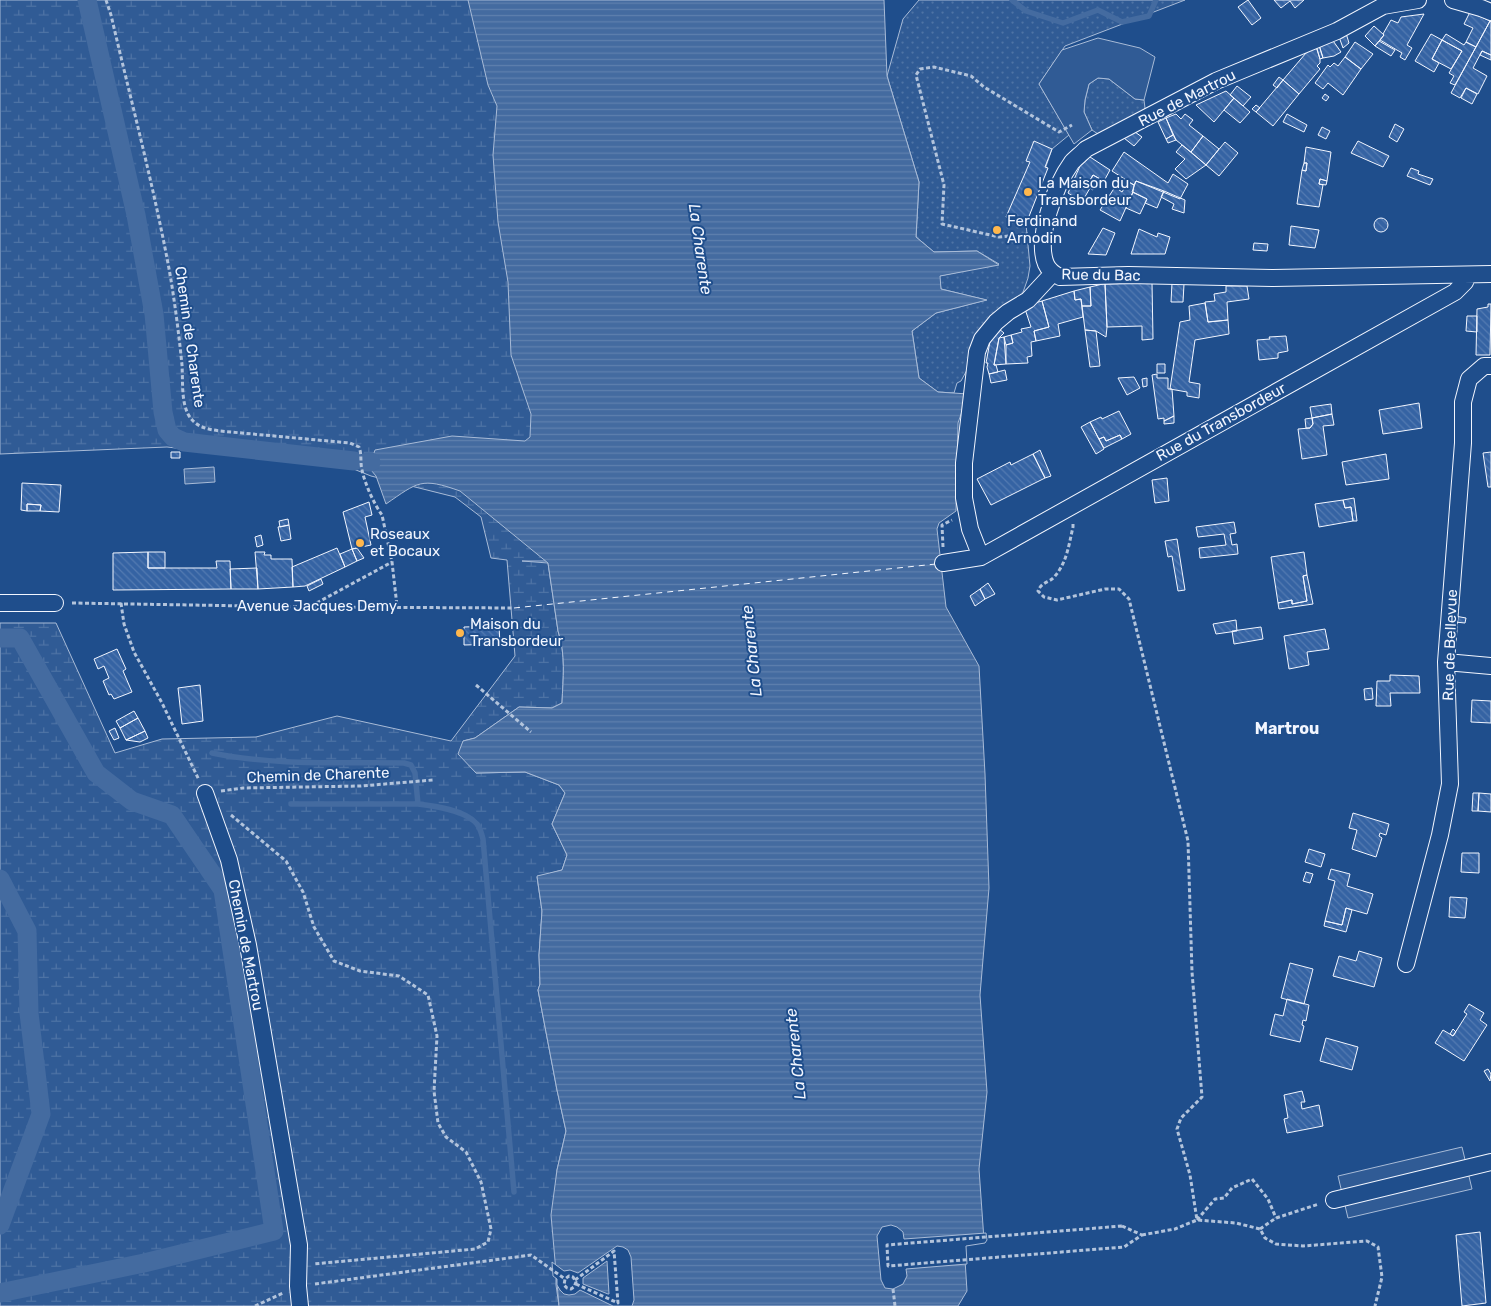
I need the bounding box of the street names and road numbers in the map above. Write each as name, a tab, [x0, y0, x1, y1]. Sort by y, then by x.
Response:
street label: Rue de Martrou	[1135, 66, 1239, 130]
street label: Chemin de Charente	[171, 265, 209, 409]
street label: Rue du Bac	[1061, 265, 1141, 285]
street label: Rue du Transbordeur	[1153, 379, 1289, 465]
street label: Rue de Bellevue	[1439, 589, 1461, 701]
street label: Avenue Jacques Demy	[237, 597, 397, 615]
street label: Chemin de Charente	[246, 764, 390, 786]
street label: Chemin de Martrou	[224, 878, 268, 1012]

